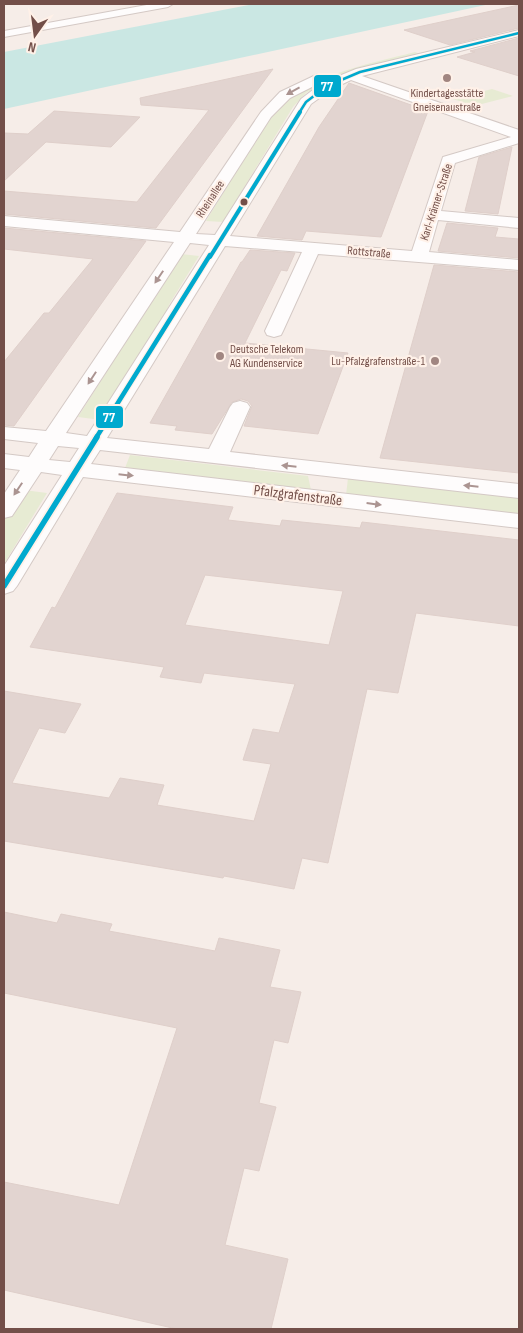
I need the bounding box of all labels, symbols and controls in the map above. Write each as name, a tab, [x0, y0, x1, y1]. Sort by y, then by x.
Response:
north arrow	[10, 10, 60, 60]
text: N	[26, 38, 38, 56]
marker: Kindertagesstätte Gneisenaustraße	[441, 72, 453, 84]
line badge: 77	[313, 74, 342, 98]
text: 77	[321, 78, 334, 95]
place label: Kindertagesstätte Gneisenaustraße	[411, 86, 484, 115]
one-way arrow	[285, 87, 300, 95]
street label: Karl-Krämer-Straße	[417, 162, 456, 243]
street label: Rheinallee	[193, 178, 228, 221]
unlabelled marker	[239, 197, 249, 207]
street label: Rottstraße	[347, 243, 391, 262]
one-way arrow	[154, 270, 164, 284]
place label: Deutsche Telekom AG Kundenservice	[229, 342, 304, 371]
marker: Deutsche Telekom AG Kundenservice	[214, 350, 226, 362]
place label: Lu-Pfalzgrafenstraße-1	[331, 354, 426, 369]
marker: Lu-Pfalzgrafenstraße-1	[429, 355, 441, 367]
one-way arrow	[87, 371, 97, 384]
line badge: 77	[95, 405, 124, 429]
text: 77	[103, 409, 116, 426]
one-way arrow	[281, 462, 297, 470]
one-way arrow	[118, 471, 134, 479]
street label: Pfalzgrafenstraße	[253, 481, 343, 510]
one-way arrow	[13, 482, 23, 496]
one-way arrow	[462, 482, 478, 490]
one-way arrow	[366, 500, 382, 508]

